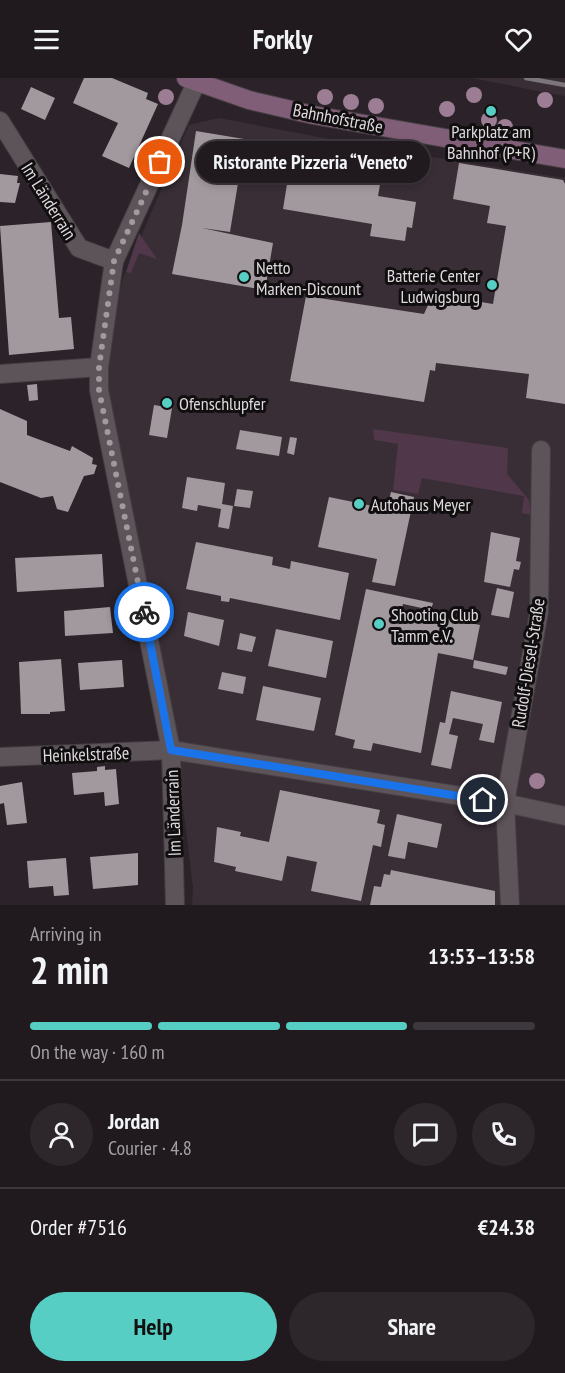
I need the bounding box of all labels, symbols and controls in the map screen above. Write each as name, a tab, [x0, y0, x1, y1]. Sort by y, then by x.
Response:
text: Forkly	[253, 22, 312, 56]
icon: menu	[30, 23, 63, 56]
icon: heart	[502, 23, 535, 56]
street label: Bahnhofstraße	[291, 98, 385, 138]
marker: Parkplatz am Bahnhof (P+R)	[484, 104, 498, 118]
place label: Parkplatz am Bahnhof (P+R)	[447, 120, 536, 164]
pin	[134, 136, 185, 187]
callout: Ristorante Pizzeria “Veneto”	[196, 141, 430, 183]
icon: bag	[143, 145, 176, 178]
text: Ristorante Pizzeria “Veneto”	[213, 149, 413, 175]
street label: Im Länderrain	[16, 158, 82, 244]
place label: Netto Marken-Discount	[256, 256, 361, 300]
place label: Batterie Center Ludwigsburg	[387, 264, 480, 308]
marker: Netto Marken-Discount	[237, 270, 251, 284]
marker: Batterie Center Ludwigsburg	[485, 278, 499, 292]
place label: Ofenschlupfer	[179, 392, 266, 415]
marker: Ofenschlupfer	[160, 396, 174, 410]
place label: Autohaus Meyer	[371, 493, 471, 516]
marker: Autohaus Meyer	[352, 497, 366, 511]
courier	[114, 582, 174, 642]
icon: bike	[128, 596, 161, 629]
street label: Rudolf-Diesel-Straße	[506, 597, 550, 729]
place label: Shooting Club Tamm e.V.	[391, 603, 479, 647]
marker: Shooting Club Tamm e.V.	[372, 617, 386, 631]
street label: Heinkelstraße	[42, 741, 130, 767]
street label: Im Länderrain	[160, 769, 186, 857]
pin	[457, 774, 508, 825]
icon: home	[466, 783, 499, 816]
text: Arriving in	[30, 921, 102, 947]
text: 13:53–13:58	[428, 942, 535, 970]
text: 2 min	[30, 944, 109, 995]
text: On the way · 160 m	[30, 1039, 165, 1065]
button: person	[30, 1103, 93, 1166]
button: chat	[394, 1103, 457, 1166]
button: phone	[472, 1103, 535, 1166]
text: Jordan	[108, 1107, 159, 1135]
text: Courier · 4.8	[108, 1135, 192, 1161]
text: Order #7516	[30, 1213, 127, 1241]
text: €24.38	[478, 1213, 535, 1241]
button: Help	[30, 1292, 277, 1361]
button: Share	[289, 1292, 535, 1361]

